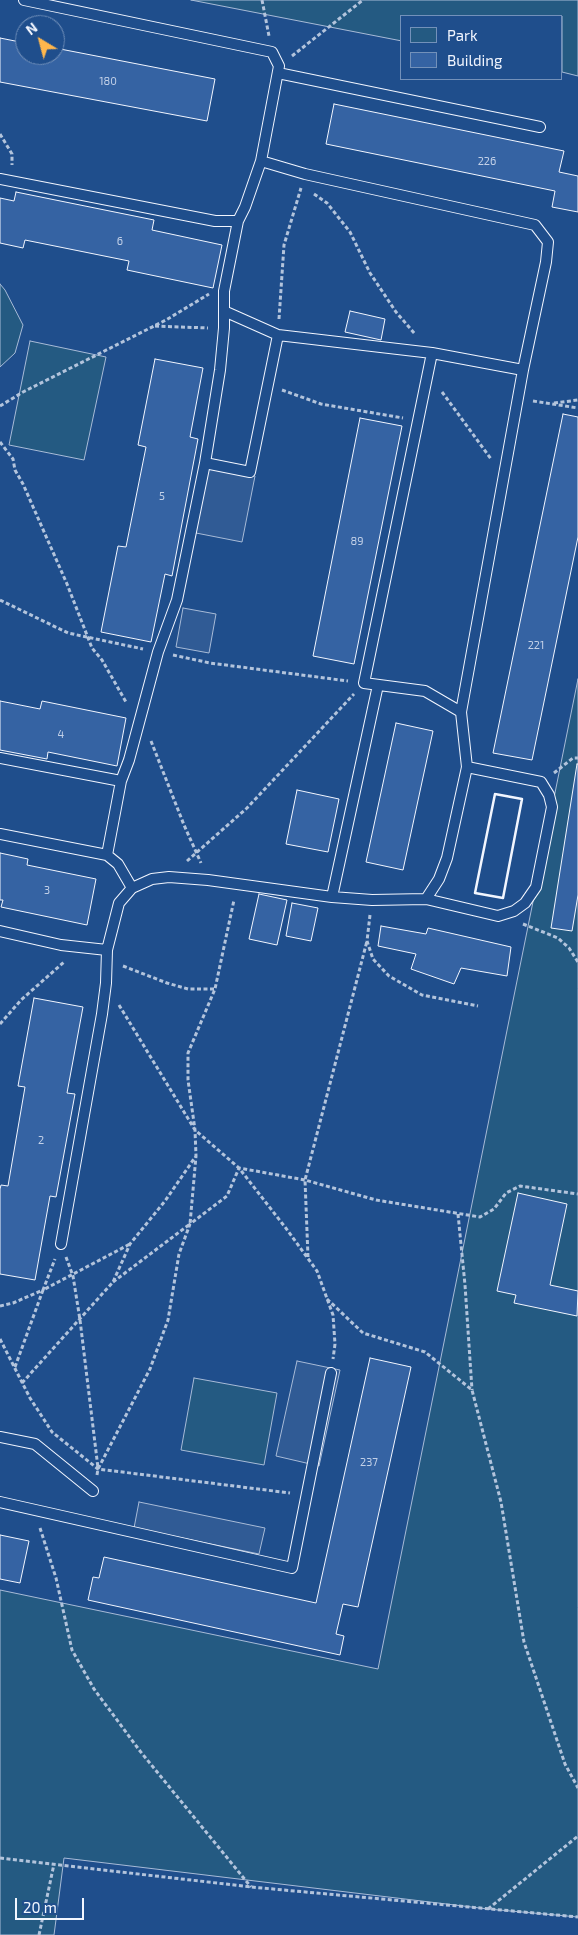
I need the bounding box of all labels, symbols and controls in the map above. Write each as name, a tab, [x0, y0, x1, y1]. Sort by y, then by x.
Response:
north arrow	[15, 15, 65, 65]
legend	[400, 15, 563, 80]
text: N	[22, 19, 40, 38]
text: Park	[447, 26, 478, 44]
text: Building	[447, 51, 502, 69]
house number: 180	[99, 74, 117, 88]
house number: 226	[478, 154, 496, 168]
house number: 6	[117, 234, 123, 248]
house number: 5	[159, 489, 165, 503]
house number: 89	[351, 534, 363, 548]
house number: 221	[528, 638, 544, 652]
house number: 4	[58, 727, 64, 741]
house number: 3	[44, 883, 50, 897]
house number: 2	[38, 1133, 44, 1147]
house number: 237	[360, 1455, 378, 1469]
scale bar	[18, 1888, 86, 1920]
text: 20 m	[23, 1898, 57, 1916]

